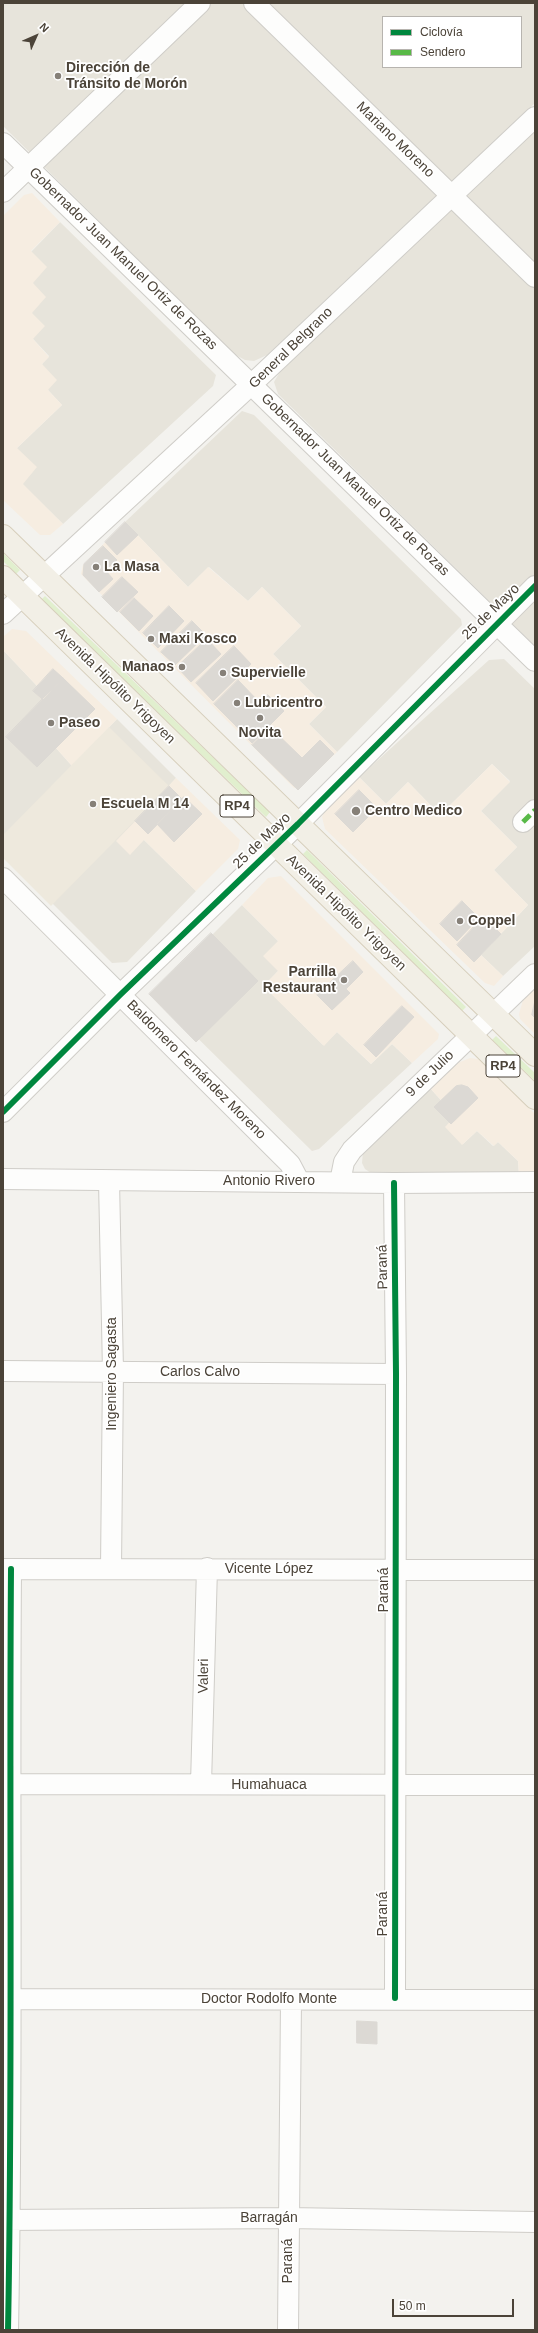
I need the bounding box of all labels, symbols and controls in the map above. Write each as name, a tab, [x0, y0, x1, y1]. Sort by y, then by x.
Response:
north arrow	[16, 16, 56, 56]
legend	[382, 16, 522, 68]
text: N	[37, 20, 52, 35]
text: Ciclovía	[420, 25, 463, 39]
text: Sendero	[420, 45, 465, 59]
place label: Dirección de Tránsito de Morón	[66, 60, 187, 92]
marker: Dirección de Tránsito de Morón	[53, 71, 63, 81]
street label: Mariano Moreno	[353, 99, 437, 181]
street label: Gobernador Juan Manuel Ortiz de Rozas	[25, 164, 221, 354]
street label: General Belgrano	[246, 304, 336, 392]
street label: Gobernador Juan Manuel Ortiz de Rozas	[257, 390, 453, 580]
place label: La Masa	[104, 559, 159, 575]
marker: La Masa	[91, 562, 101, 572]
street label: 25 de Mayo	[459, 581, 523, 643]
street label: Avenida Hipólito Yrigoyen	[52, 624, 178, 748]
place label: Maxi Kosco	[159, 631, 237, 647]
marker: Maxi Kosco	[146, 634, 156, 644]
place label: Manaos	[122, 659, 174, 675]
marker: Manaos	[177, 662, 187, 672]
place label: Supervielle	[231, 665, 306, 681]
marker: Supervielle	[218, 668, 228, 678]
place label: Lubricentro	[245, 695, 323, 711]
marker: Lubricentro	[232, 698, 242, 708]
marker: Novita	[255, 713, 265, 723]
place label: Paseo	[59, 715, 100, 731]
marker: Paseo	[46, 718, 56, 728]
place label: Novita	[239, 725, 281, 741]
road number: RP4	[220, 795, 254, 817]
place label: Escuela M 14	[101, 796, 189, 812]
marker: Escuela M 14	[88, 799, 98, 809]
place label: Centro Medico	[365, 803, 462, 819]
marker: Centro Medico	[350, 805, 362, 817]
street label: 25 de Mayo	[230, 810, 294, 872]
street label: Avenida Hipólito Yrigoyen	[283, 851, 409, 975]
place label: Coppel	[468, 913, 515, 929]
marker: Coppel	[455, 916, 465, 926]
place label: Parrilla Restaurant	[263, 964, 336, 996]
marker: Parrilla Restaurant	[339, 975, 349, 985]
street label: Baldomero Fernández Moreno	[123, 997, 269, 1143]
street label: 9 de Julio	[403, 1047, 457, 1101]
road number: RP4	[486, 1055, 520, 1077]
street label: Antonio Rivero	[223, 1173, 315, 1189]
street label: Paraná	[374, 1244, 392, 1290]
street label: Ingeniero Sagasta	[104, 1317, 120, 1431]
street label: Carlos Calvo	[160, 1364, 240, 1380]
street label: Vicente López	[225, 1561, 313, 1577]
street label: Paraná	[376, 1567, 392, 1613]
street label: Valeri	[195, 1658, 213, 1694]
street label: Humahuaca	[231, 1777, 307, 1793]
street label: Paraná	[375, 1891, 391, 1937]
street label: Doctor Rodolfo Monte	[201, 1991, 337, 2007]
street label: Barragán	[240, 2210, 298, 2226]
street label: Paraná	[280, 2238, 296, 2284]
scale bar	[394, 2291, 516, 2317]
text: 50 m	[399, 2299, 426, 2313]

